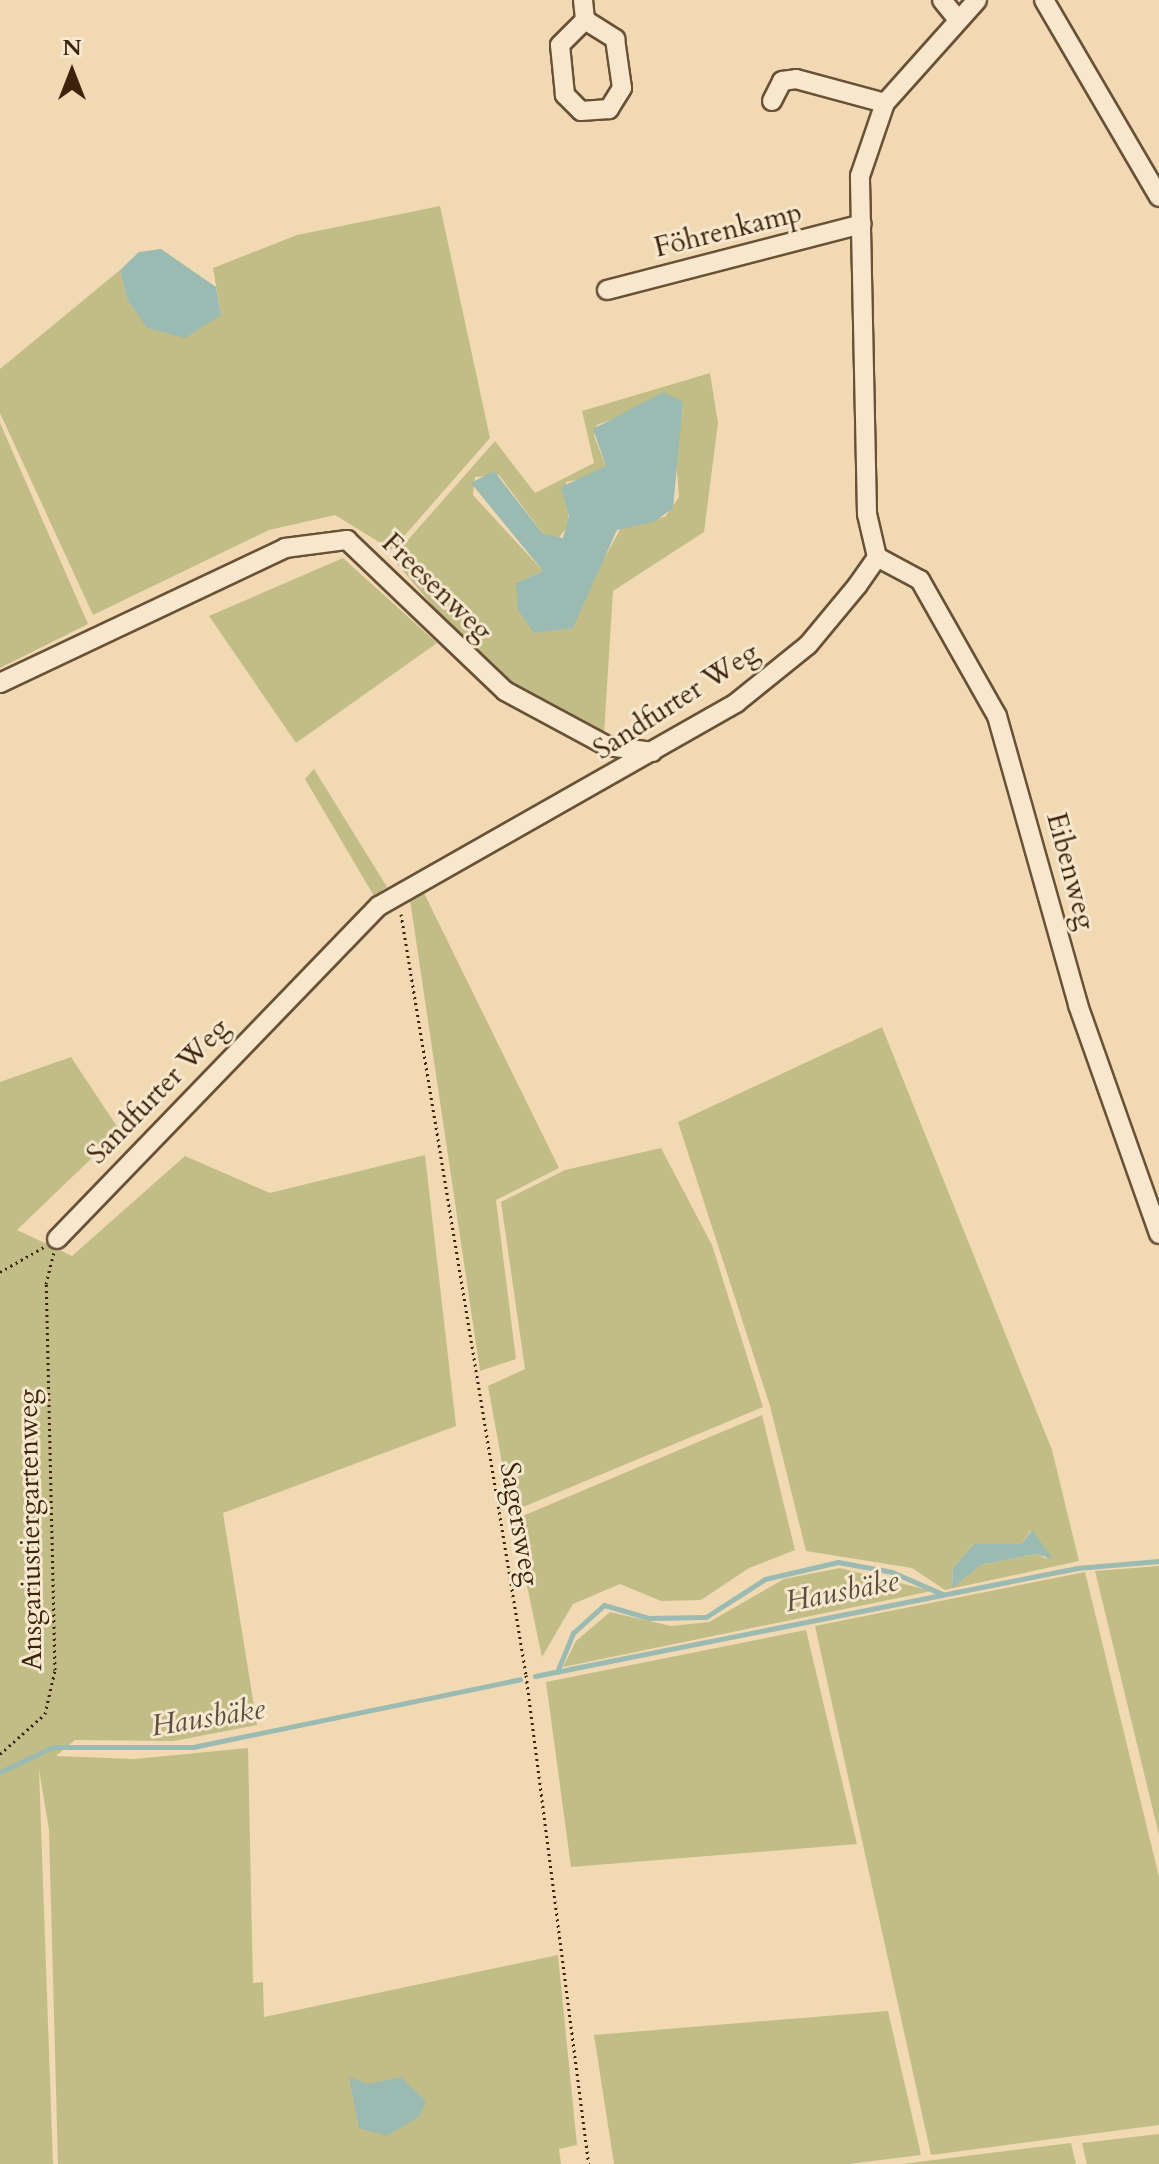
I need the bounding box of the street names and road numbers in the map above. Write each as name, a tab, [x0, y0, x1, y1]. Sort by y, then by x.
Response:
street label: Föhrenkamp	[651, 195, 805, 265]
street label: Freesenweg	[375, 526, 499, 648]
street label: Sandfurter Weg	[587, 635, 765, 767]
street label: Eibenweg	[1039, 809, 1103, 933]
street label: Sandfurter Weg	[80, 1011, 236, 1171]
street label: Ansgariustiergartenweg	[11, 1389, 49, 1671]
street label: Sagersweg	[493, 1460, 547, 1588]

